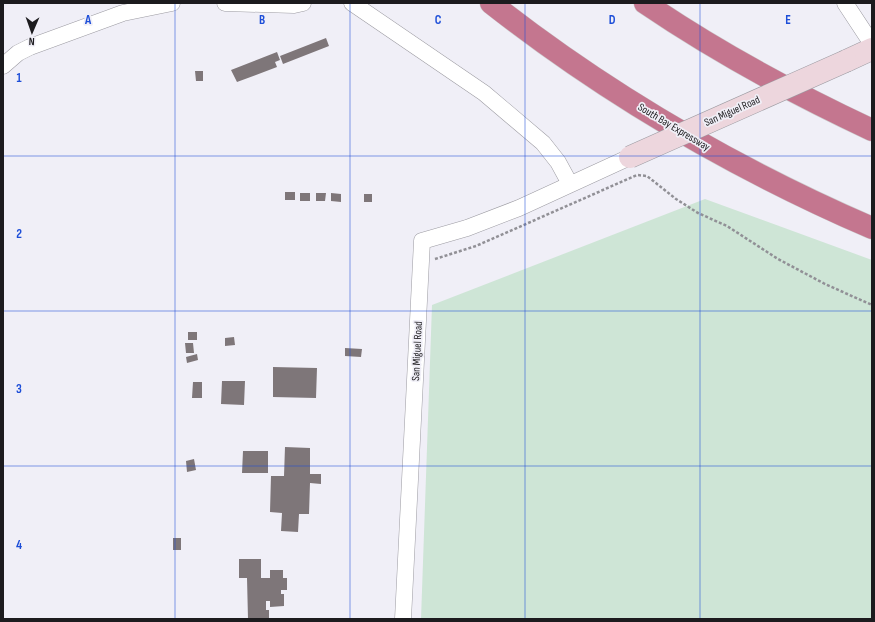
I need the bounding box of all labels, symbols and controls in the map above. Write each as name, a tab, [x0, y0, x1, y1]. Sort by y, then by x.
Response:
north arrow	[12, 12, 52, 52]
text: A	[84, 12, 92, 28]
text: B	[259, 12, 265, 28]
text: C	[435, 12, 442, 28]
text: D	[609, 12, 616, 28]
text: E	[785, 12, 791, 28]
text: N	[28, 35, 35, 48]
text: 1	[16, 70, 22, 86]
street label: San Miguel Road	[702, 93, 762, 129]
street label: South Bay Expressway	[636, 100, 713, 154]
text: 2	[16, 226, 22, 242]
street label: San Miguel Road	[409, 321, 425, 381]
text: 3	[16, 381, 22, 397]
text: 4	[16, 537, 22, 553]

